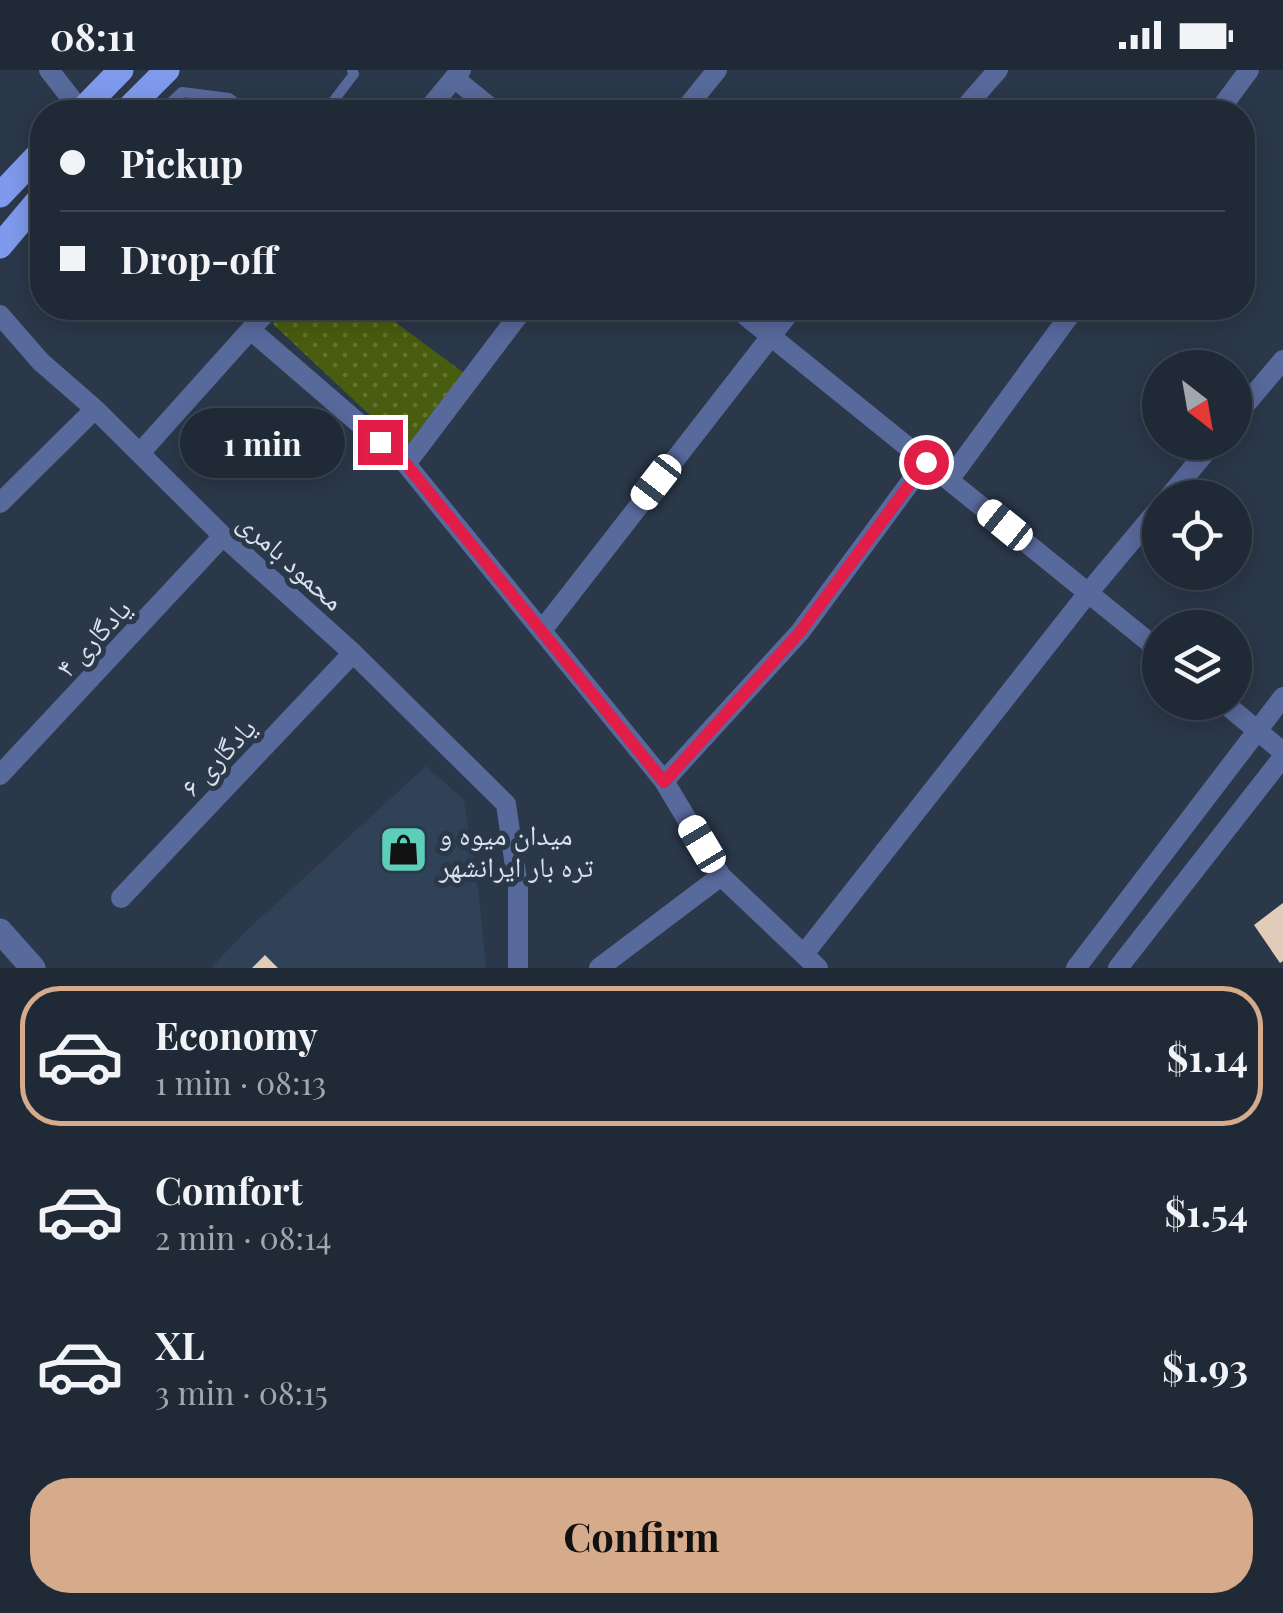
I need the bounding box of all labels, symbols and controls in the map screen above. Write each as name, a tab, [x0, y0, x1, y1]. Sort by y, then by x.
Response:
text: 08:11	[50, 10, 136, 61]
text: Pickup	[120, 137, 243, 188]
text: Drop-off	[120, 233, 277, 284]
north arrow	[1142, 350, 1252, 460]
map controls	[1142, 350, 1252, 720]
callout: 1 min	[180, 407, 345, 477]
route end	[358, 420, 403, 465]
text: 1 min	[223, 421, 302, 464]
route start	[904, 440, 949, 485]
car	[626, 449, 686, 515]
button: locate	[1142, 480, 1252, 590]
car	[972, 494, 1038, 556]
street label: محمود بامری	[231, 502, 353, 618]
street label: یادگاری ۴	[46, 590, 138, 684]
button: layers	[1142, 610, 1252, 720]
street label: یادگاری ۶	[171, 709, 263, 803]
car	[674, 811, 730, 877]
place label: میدان میوه و تره بار ایرانشهر	[438, 815, 593, 884]
shop icon: میدان میوه و تره بار ایرانشهر	[378, 823, 430, 875]
text: Economy	[155, 1009, 318, 1060]
icon: car	[35, 1011, 125, 1101]
text: $1.14	[1167, 1031, 1248, 1082]
text: 1 min · 08:13	[155, 1060, 326, 1103]
text: Comfort	[155, 1164, 303, 1215]
icon: car	[35, 1166, 125, 1256]
text: $1.54	[1164, 1186, 1248, 1237]
text: 2 min · 08:14	[155, 1215, 332, 1258]
text: XL	[155, 1319, 204, 1370]
icon: car	[35, 1321, 125, 1411]
text: $1.93	[1162, 1341, 1248, 1392]
text: 3 min · 08:15	[155, 1370, 328, 1413]
button: Confirm	[30, 1478, 1253, 1593]

